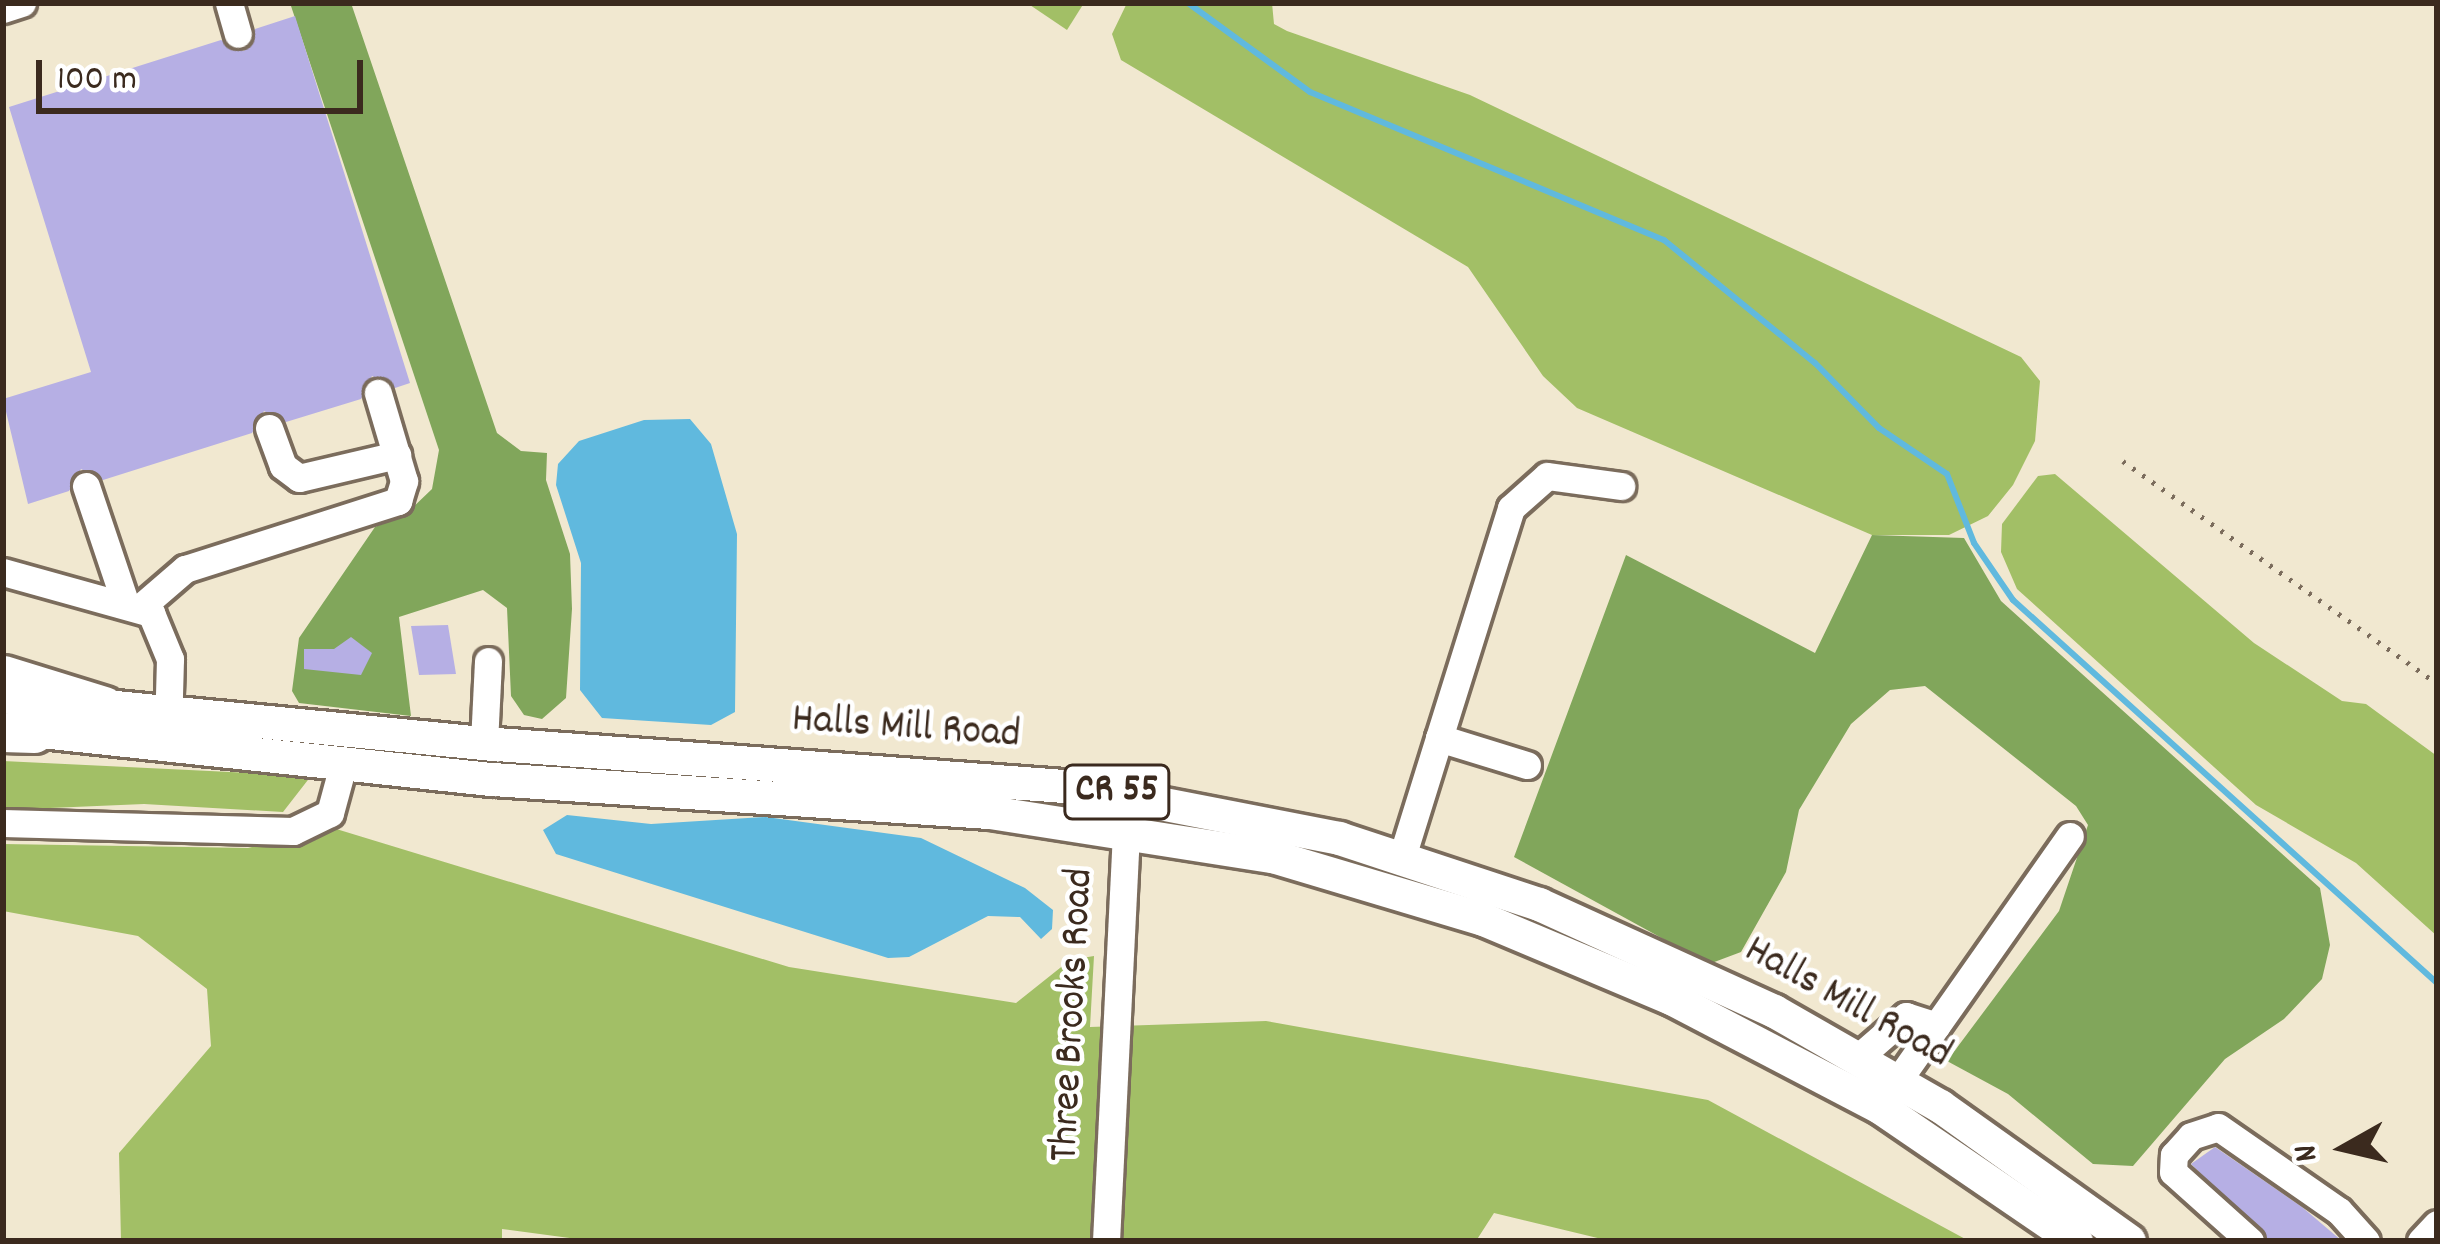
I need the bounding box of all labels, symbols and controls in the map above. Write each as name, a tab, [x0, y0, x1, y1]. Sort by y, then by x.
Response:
scale bar	[42, 36, 369, 110]
text: 100 m	[57, 55, 137, 107]
street label: Halls Mill Road	[790, 696, 1022, 762]
road number: CR 55	[1063, 759, 1171, 825]
street label: Three Brooks Road	[1041, 867, 1107, 1163]
street label: Halls Mill Road	[1735, 926, 1959, 1082]
north arrow	[2284, 1088, 2404, 1208]
text: N	[2283, 1142, 2332, 1164]

